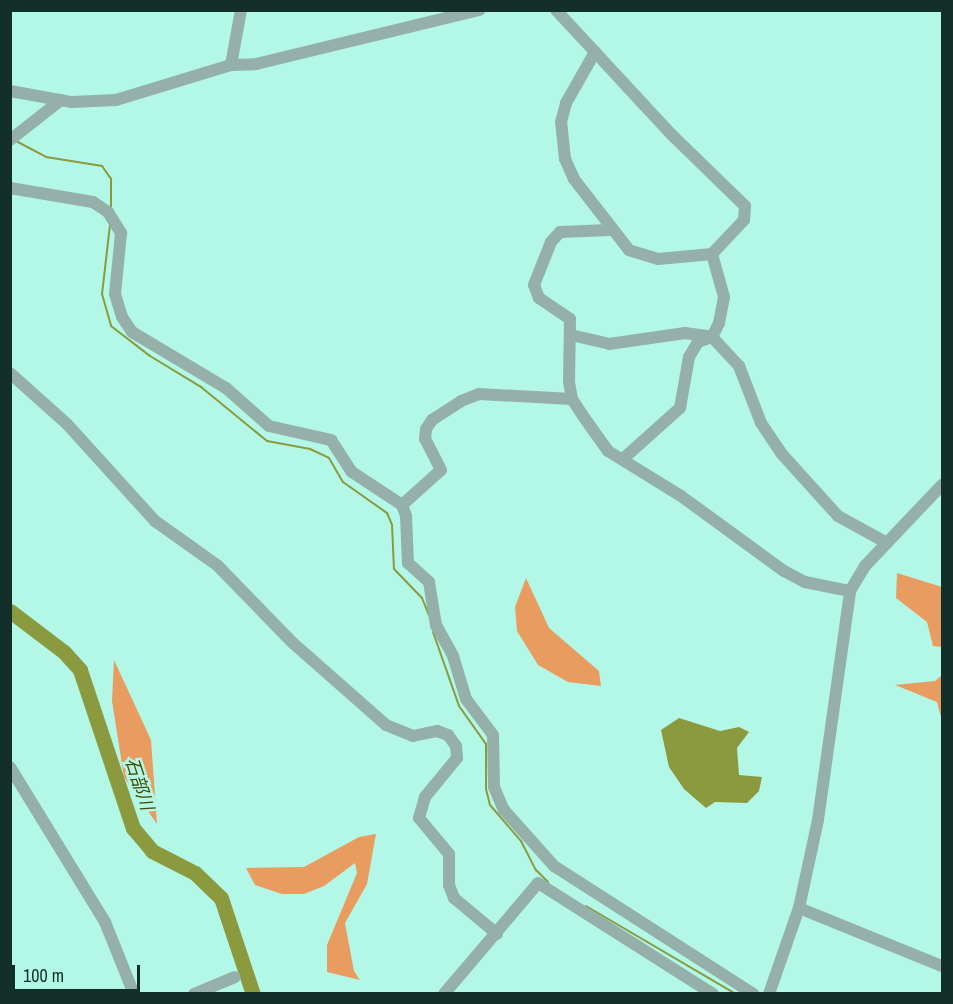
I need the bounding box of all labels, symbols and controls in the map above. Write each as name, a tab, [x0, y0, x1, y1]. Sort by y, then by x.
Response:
water label: 石部川	[120, 755, 158, 813]
scale bar	[15, 953, 142, 991]
text: 100 m	[23, 963, 64, 988]

